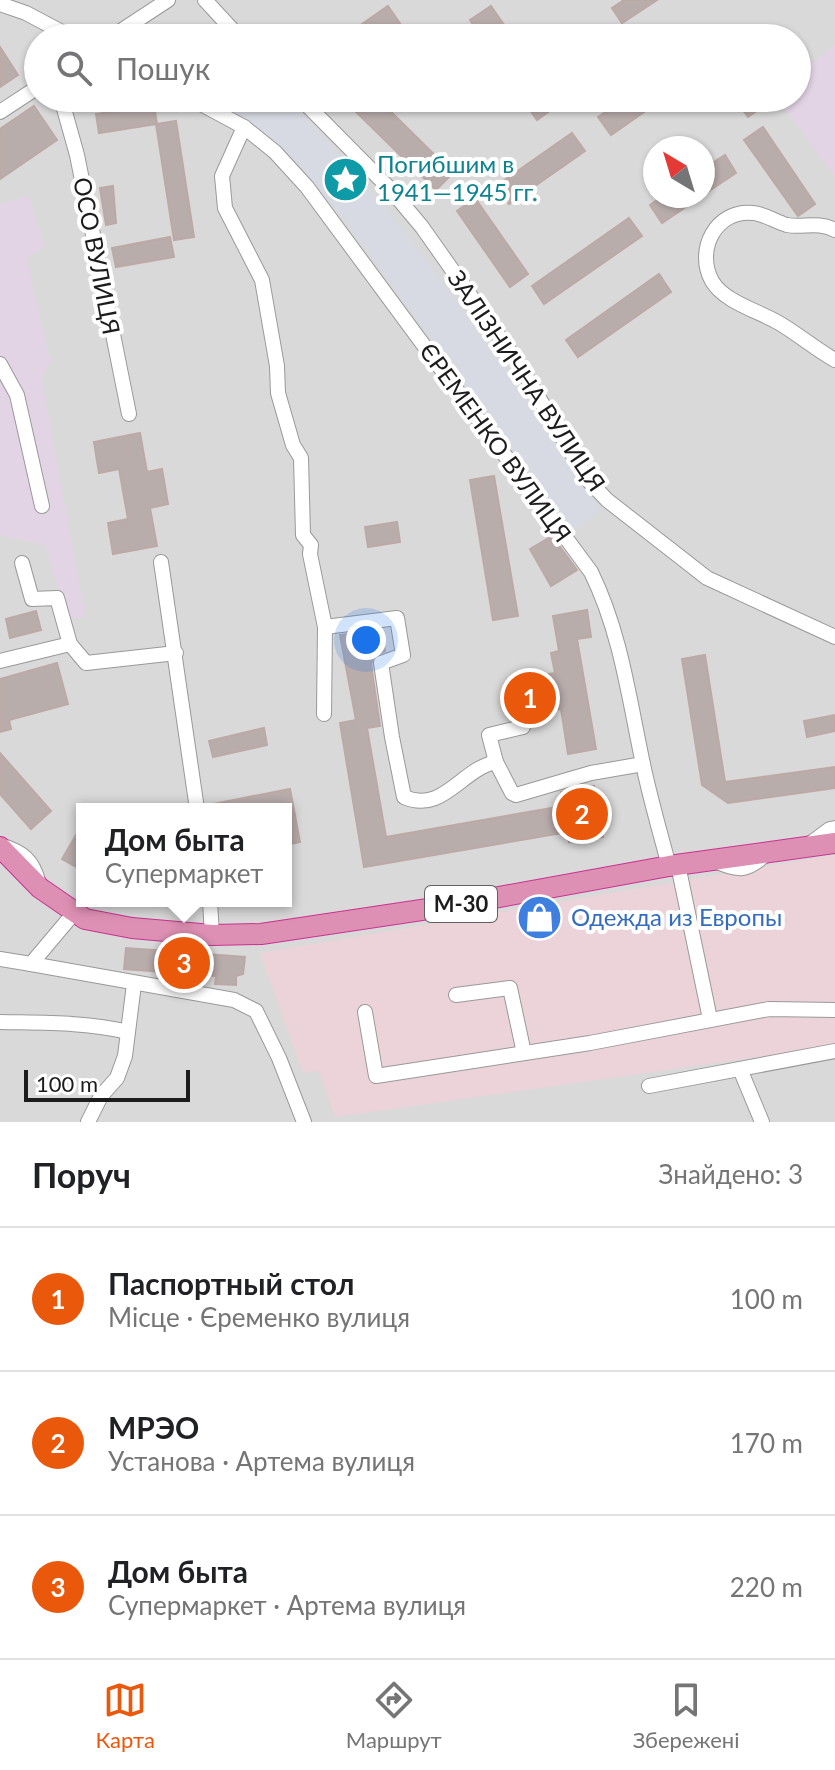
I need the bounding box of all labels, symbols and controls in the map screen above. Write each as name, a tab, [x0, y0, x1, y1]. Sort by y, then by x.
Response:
search box	[24, 24, 811, 112]
icon: search	[52, 46, 96, 90]
text: Пошук	[116, 50, 210, 86]
north arrow	[643, 136, 715, 208]
place label: Погибшим в 1941—1945 гг.	[377, 149, 538, 206]
place icon: Погибшим в 1941—1945 гг.	[322, 155, 370, 203]
street label: ОСО ВУЛИЦЯ	[68, 175, 127, 337]
street label: ЗАЛІЗНИЧНА ВУЛИЦЯ	[442, 264, 612, 496]
street label: ЄРЕМЕНКО ВУЛИЦЯ	[414, 337, 578, 547]
your location	[346, 620, 386, 660]
pin: 1	[504, 668, 556, 728]
pin: 2	[556, 784, 608, 844]
popup	[76, 803, 292, 907]
text: Дом быта	[105, 821, 245, 857]
text: Супермаркет	[105, 857, 263, 889]
road number: М-30	[425, 886, 497, 922]
shop icon: Одежда из Европы	[516, 894, 564, 942]
place label: Одежда из Европы	[571, 902, 782, 931]
pin: 3	[158, 933, 210, 993]
scale bar	[24, 1066, 190, 1102]
text: 100 m	[36, 1070, 98, 1097]
text: Поруч	[32, 1154, 131, 1195]
text: Знайдено: 3	[659, 1158, 803, 1190]
text: Паспортный стол	[108, 1265, 354, 1301]
text: 1	[50, 1283, 66, 1315]
text: 100 m	[730, 1283, 803, 1315]
text: Місце · Єременко вулиця	[108, 1301, 410, 1333]
text: МРЭО	[108, 1409, 199, 1445]
text: 2	[50, 1427, 66, 1459]
text: 170 m	[730, 1427, 803, 1459]
text: Установа · Артема вулиця	[108, 1445, 415, 1477]
text: Дом быта	[108, 1553, 248, 1589]
text: 3	[50, 1571, 66, 1603]
text: 220 m	[730, 1571, 803, 1603]
text: Супермаркет · Артема вулиця	[108, 1589, 466, 1621]
tab: Карта	[95, 1678, 155, 1753]
tab: Маршрут	[346, 1678, 442, 1753]
tab: Збережені	[633, 1678, 740, 1753]

